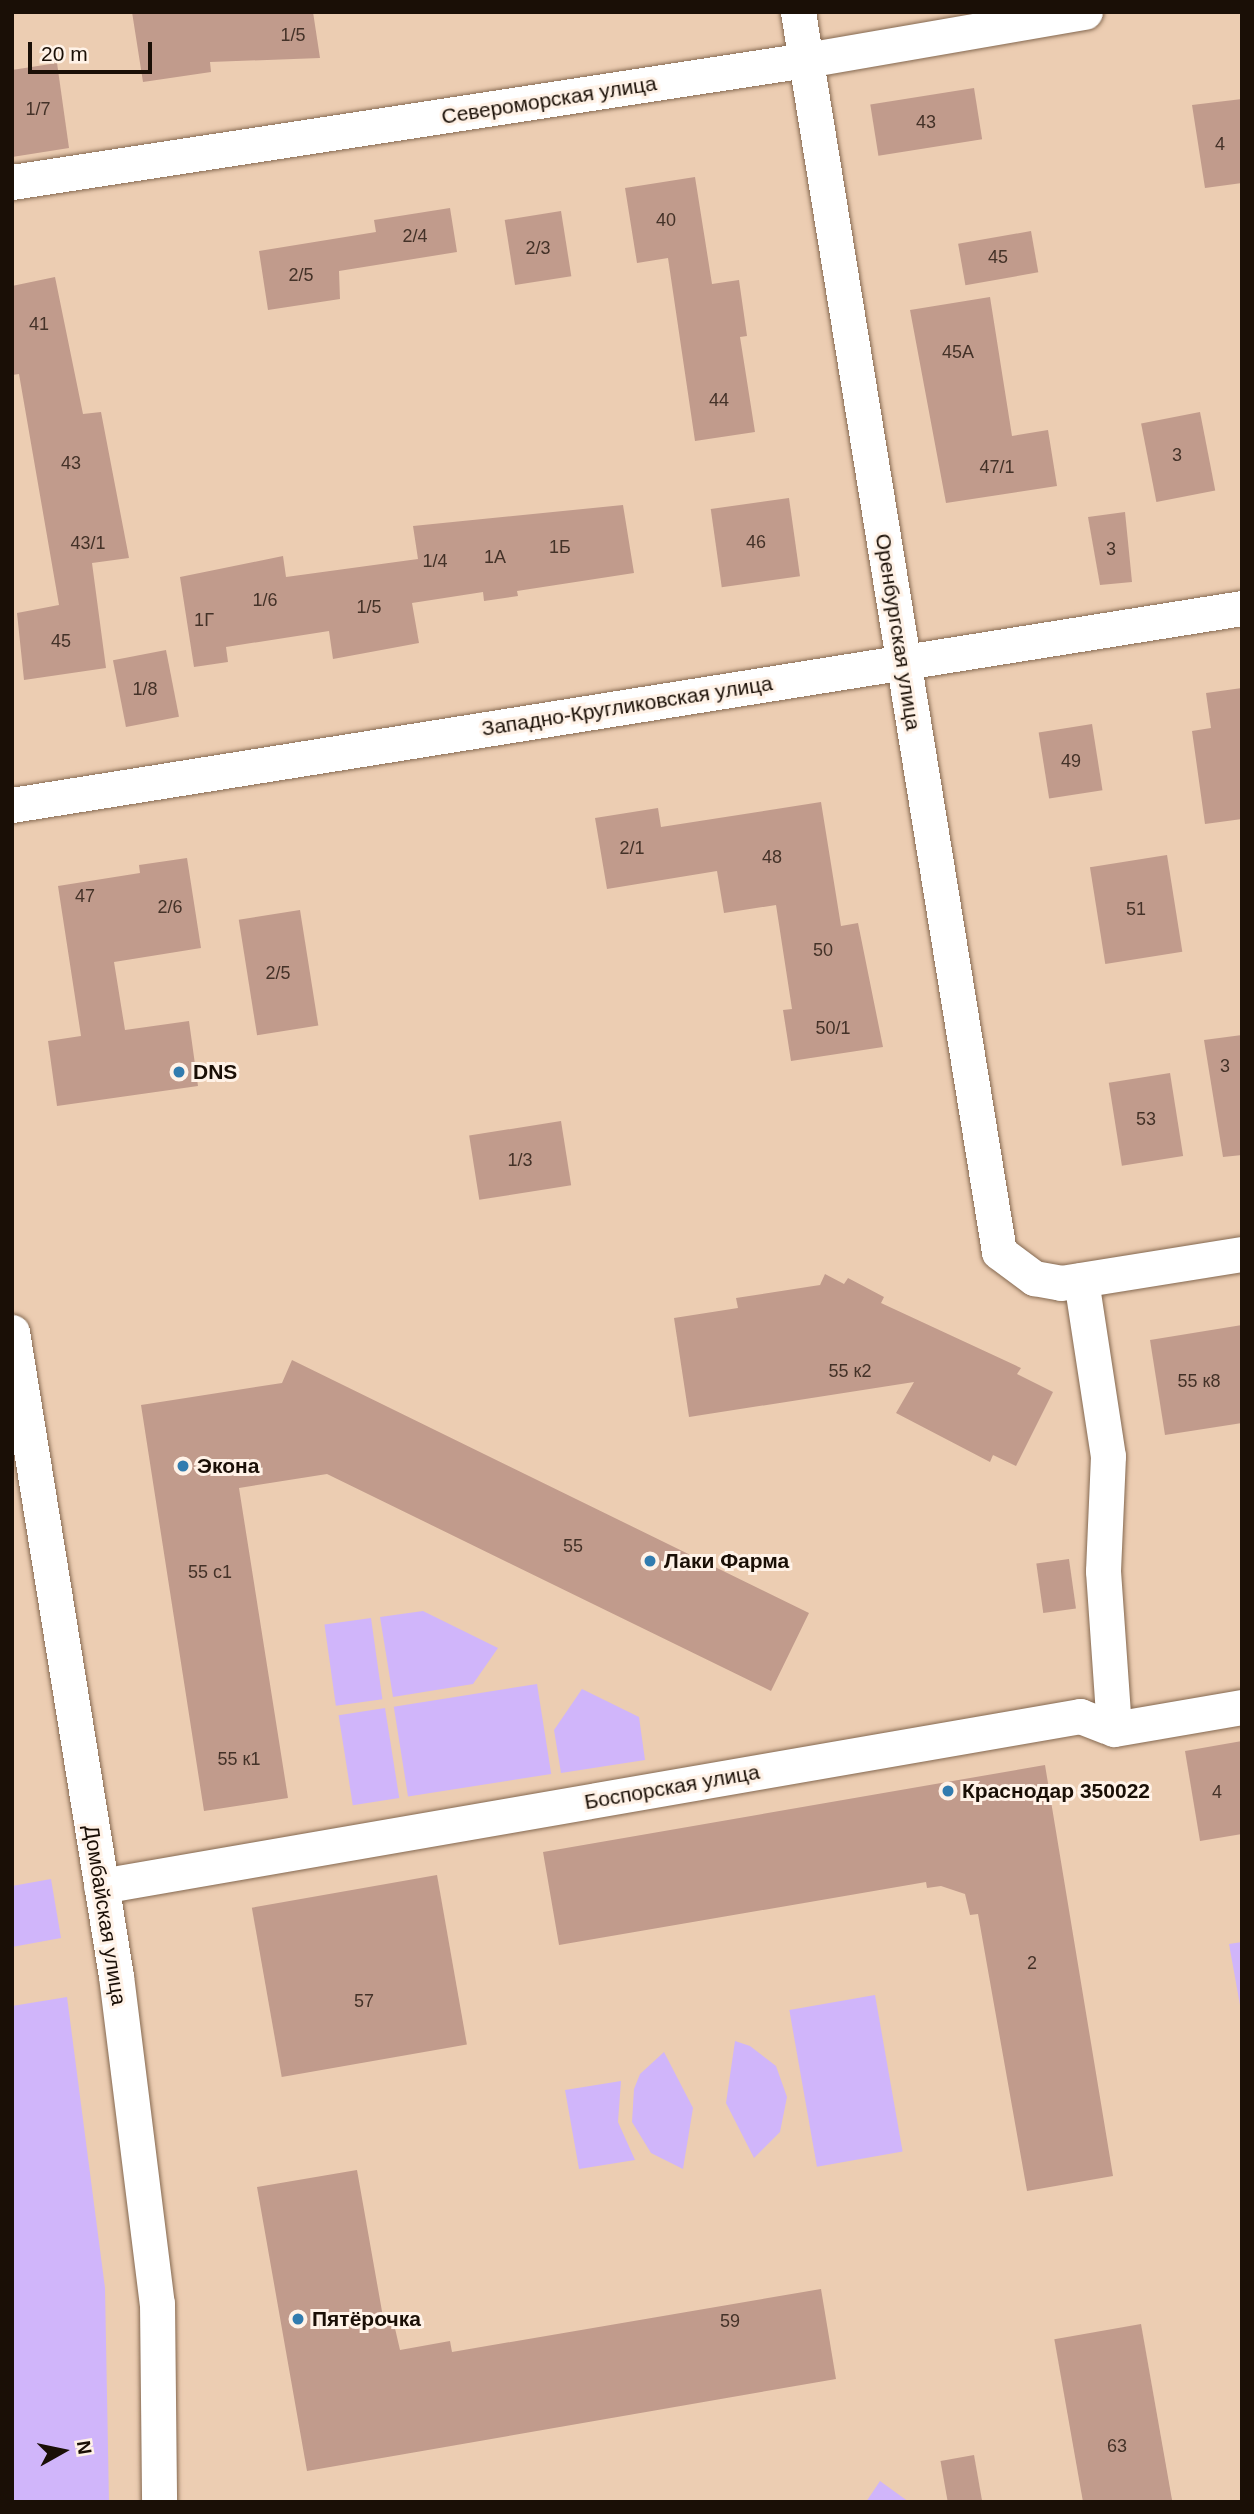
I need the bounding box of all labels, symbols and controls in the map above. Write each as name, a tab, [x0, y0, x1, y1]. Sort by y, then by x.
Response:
house number: 1/5	[280, 24, 306, 46]
scale bar	[32, 28, 156, 72]
text: 20 m	[41, 42, 88, 65]
street label: Североморская улица	[440, 71, 658, 129]
house number: 1/7	[25, 98, 51, 120]
house number: 43	[916, 111, 936, 133]
house number: 4	[1215, 133, 1225, 155]
house number: 40	[656, 209, 676, 231]
house number: 2/4	[402, 225, 428, 247]
house number: 2/3	[525, 237, 551, 259]
house number: 45	[988, 246, 1008, 268]
house number: 2/5	[288, 264, 314, 286]
house number: 41	[29, 313, 49, 335]
house number: 45А	[942, 341, 974, 363]
house number: 44	[709, 389, 729, 411]
house number: 3	[1172, 444, 1182, 466]
house number: 43	[61, 452, 81, 474]
house number: 47/1	[979, 456, 1015, 478]
house number: 46	[746, 531, 766, 553]
house number: 43/1	[70, 532, 106, 554]
street label: Оренбургская улица	[870, 532, 926, 732]
house number: 1Б	[549, 536, 571, 558]
house number: 3	[1106, 538, 1116, 560]
house number: 1А	[484, 546, 506, 568]
house number: 1/4	[422, 550, 448, 572]
house number: 1/6	[252, 589, 278, 611]
house number: 1/5	[356, 596, 382, 618]
house number: 1Г	[194, 609, 214, 631]
house number: 45	[51, 630, 71, 652]
street label: Западно-Кругликовская улица	[480, 671, 774, 741]
house number: 1/8	[132, 678, 158, 700]
house number: 49	[1061, 750, 1081, 772]
house number: 2/1	[619, 837, 645, 859]
house number: 48	[762, 846, 782, 868]
house number: 47	[75, 885, 95, 907]
house number: 2/6	[157, 896, 183, 918]
house number: 51	[1126, 898, 1146, 920]
house number: 50	[813, 939, 833, 961]
house number: 2/5	[265, 962, 291, 984]
house number: 50/1	[815, 1017, 851, 1039]
house number: 3	[1220, 1055, 1230, 1077]
place label: DNS	[193, 1059, 237, 1085]
marker: DNS	[171, 1064, 187, 1080]
house number: 53	[1136, 1108, 1156, 1130]
house number: 1/3	[507, 1149, 533, 1171]
house number: 55 к2	[829, 1360, 871, 1382]
house number: 55 к8	[1178, 1370, 1220, 1392]
place label: Экона	[197, 1453, 259, 1479]
marker: Экона	[175, 1458, 191, 1474]
house number: 55	[563, 1535, 583, 1557]
place label: Лаки Фарма	[664, 1548, 789, 1574]
marker: Лаки Фарма	[642, 1553, 658, 1569]
house number: 55 с1	[188, 1561, 232, 1583]
house number: 55 к1	[218, 1748, 260, 1770]
street label: Боспорская улица	[582, 1759, 762, 1815]
place label: Краснодар 350022	[962, 1778, 1150, 1804]
house number: 4	[1212, 1781, 1222, 1803]
marker: Краснодар 350022	[940, 1783, 956, 1799]
street label: Домбайская улица	[78, 1823, 132, 2007]
house number: 2	[1027, 1952, 1037, 1974]
house number: 57	[354, 1990, 374, 2012]
place label: Пятёрочка	[312, 2306, 421, 2332]
house number: 59	[720, 2310, 740, 2332]
marker: Пятёрочка	[290, 2311, 306, 2327]
north arrow	[28, 2416, 98, 2486]
house number: 63	[1107, 2435, 1127, 2457]
text: N	[73, 2439, 96, 2456]

